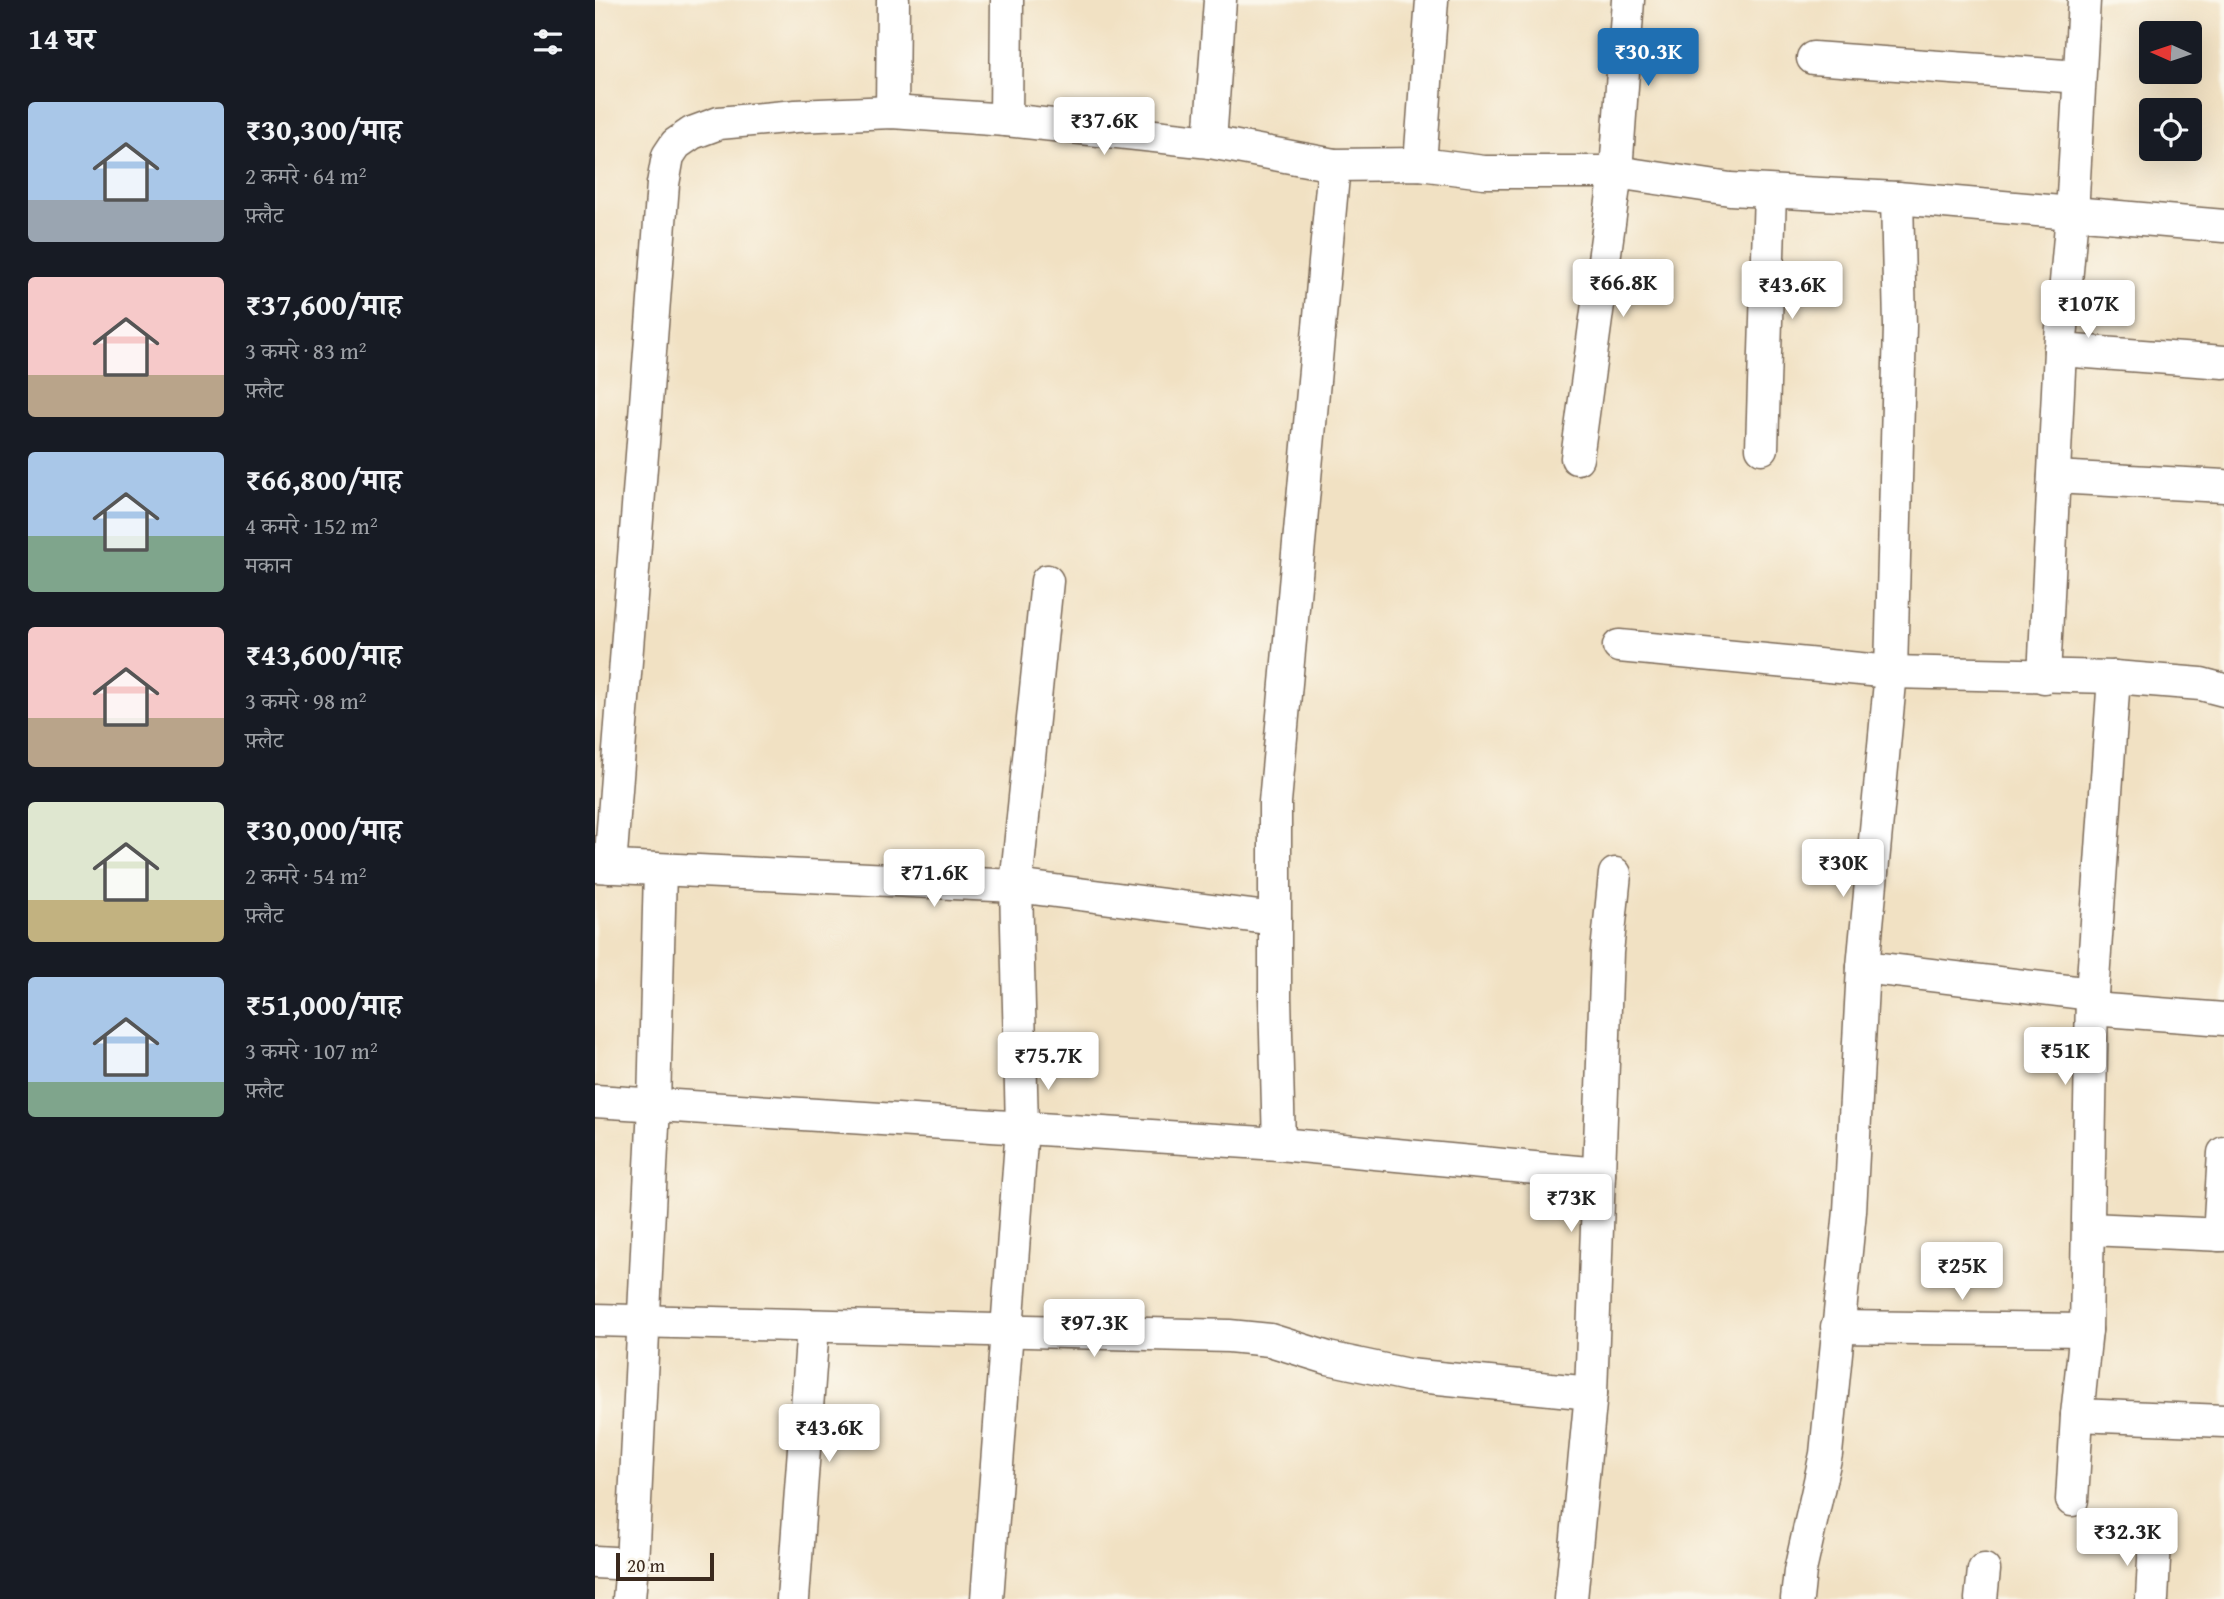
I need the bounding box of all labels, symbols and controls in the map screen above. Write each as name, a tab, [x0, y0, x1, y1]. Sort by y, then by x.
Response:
text: 14 घर	[28, 16, 95, 60]
north arrow	[2139, 21, 2201, 84]
map controls	[2139, 21, 2202, 161]
icon: filters	[529, 23, 567, 61]
pin: ₹30.3K	[1591, 28, 1705, 88]
text: ₹30.3K	[1614, 34, 1682, 67]
pin: ₹37.6K	[1047, 97, 1161, 157]
button: locate	[2139, 98, 2202, 161]
text: ₹37.6K	[1070, 103, 1138, 136]
text: ₹30,300/माह	[245, 107, 402, 151]
icon: home	[84, 130, 168, 214]
text: 2 कमरे · 64 m²	[245, 159, 367, 192]
text: फ़्लैट	[245, 198, 283, 231]
pin: ₹66.8K	[1566, 260, 1680, 319]
pin: ₹43.6K	[1735, 262, 1849, 321]
text: ₹66.8K	[1589, 265, 1657, 298]
text: ₹43.6K	[1758, 267, 1826, 300]
pin: ₹107K	[2039, 280, 2137, 340]
text: ₹37,600/माह	[245, 282, 402, 326]
text: ₹107K	[2057, 286, 2119, 319]
icon: home	[84, 305, 168, 389]
text: 3 कमरे · 83 m²	[245, 334, 367, 367]
text: फ़्लैट	[245, 373, 283, 406]
text: ₹66,800/माह	[245, 457, 402, 501]
icon: home	[84, 480, 168, 564]
text: 4 कमरे · 152 m²	[245, 509, 378, 542]
text: मकान	[245, 548, 292, 581]
text: ₹43,600/माह	[245, 632, 402, 676]
icon: home	[84, 655, 168, 739]
text: 3 कमरे · 98 m²	[245, 684, 367, 717]
text: फ़्लैट	[245, 723, 283, 756]
text: ₹30,000/माह	[245, 807, 402, 851]
icon: home	[84, 830, 168, 914]
pin: ₹30K	[1802, 839, 1884, 899]
text: ₹30K	[1818, 845, 1868, 878]
pin: ₹71.6K	[877, 850, 991, 909]
text: ₹71.6K	[900, 855, 968, 888]
text: 2 कमरे · 54 m²	[245, 859, 367, 892]
text: फ़्लैट	[245, 898, 283, 931]
text: ₹51,000/माह	[245, 982, 402, 1026]
icon: home	[84, 1005, 168, 1089]
pin: ₹51K	[2024, 1028, 2106, 1087]
pin: ₹75.7K	[991, 1032, 1105, 1092]
text: ₹51K	[2040, 1033, 2090, 1066]
text: 3 कमरे · 107 m²	[245, 1034, 378, 1067]
text: ₹75.7K	[1014, 1038, 1082, 1071]
text: फ़्लैट	[245, 1073, 283, 1106]
pin: ₹73K	[1530, 1174, 1612, 1234]
text: ₹73K	[1546, 1180, 1596, 1213]
pin: ₹25K	[1921, 1242, 2003, 1302]
text: ₹25K	[1937, 1248, 1987, 1281]
pin: ₹97.3K	[1037, 1300, 1151, 1359]
text: ₹97.3K	[1060, 1305, 1128, 1338]
pin: ₹43.6K	[772, 1404, 886, 1464]
text: ₹43.6K	[795, 1410, 863, 1443]
pin: ₹32.3K	[2070, 1508, 2184, 1568]
text: ₹32.3K	[2093, 1514, 2161, 1547]
scale bar	[616, 1550, 714, 1582]
text: 20 m	[627, 1551, 665, 1579]

